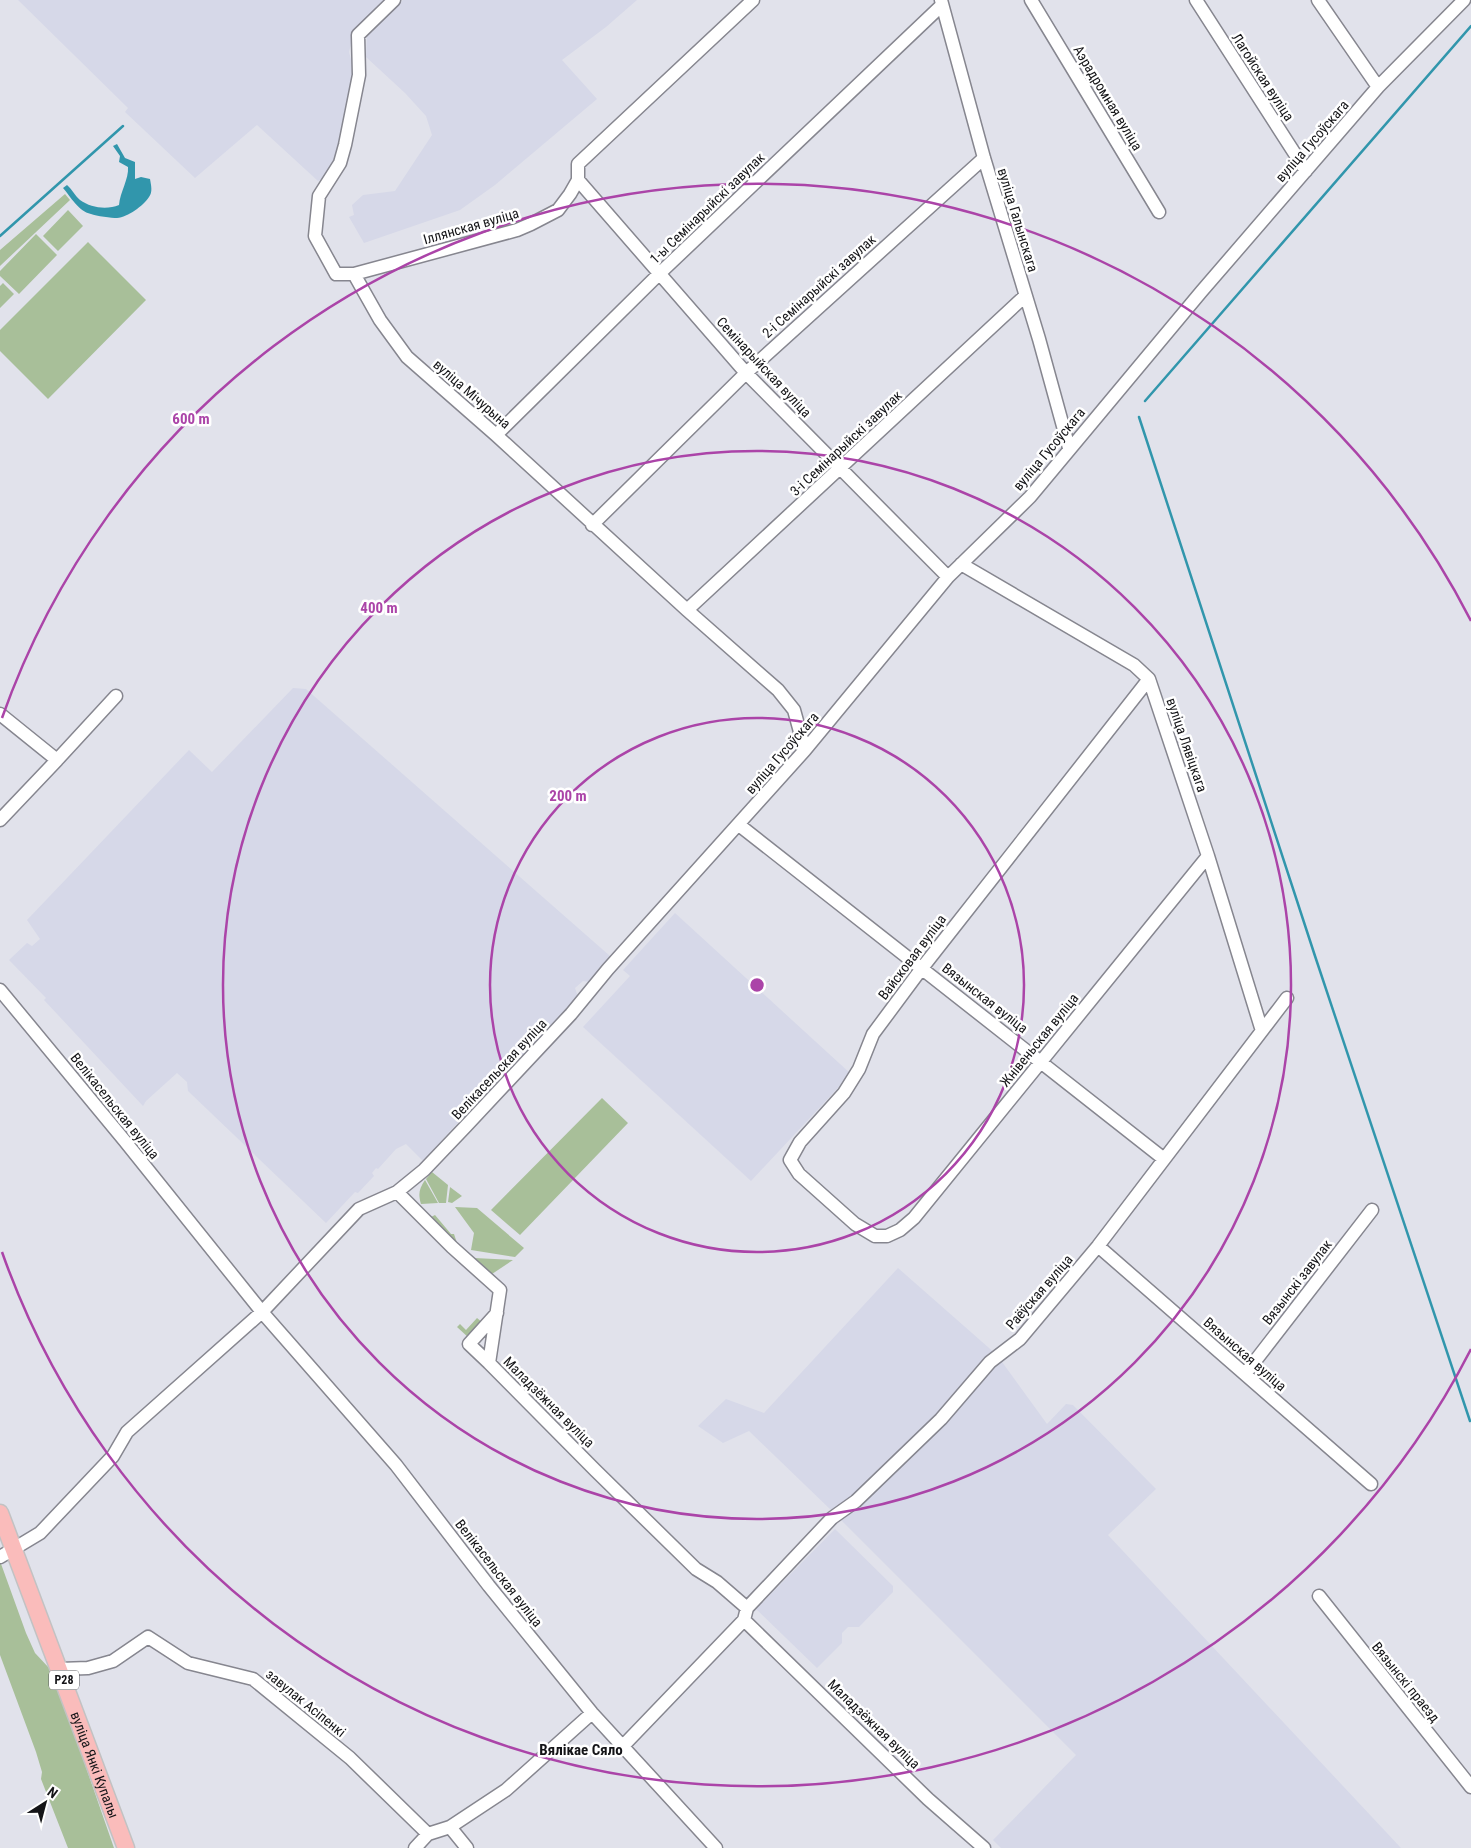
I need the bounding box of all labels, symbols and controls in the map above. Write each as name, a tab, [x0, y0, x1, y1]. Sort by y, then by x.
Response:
street label: Лагойская вуліца	[1229, 30, 1297, 124]
street label: Аэрадромная вуліца	[1070, 43, 1146, 153]
street label: вуліца Гусоўскага	[1272, 97, 1352, 185]
street label: 1-ы Семінарыйскі завулак	[646, 149, 768, 267]
street label: вуліца Галынскага	[995, 166, 1041, 274]
street label: Іллянская вуліца	[421, 205, 521, 247]
street label: 2-і Семінарыйскі завулак	[759, 231, 879, 341]
street label: Семінарыйская вуліца	[713, 314, 815, 420]
street label: вуліца Мічурына	[430, 356, 514, 432]
street label: 3-і Семінарыйскі завулак	[787, 387, 905, 499]
street label: вуліца Гусоўскага	[1010, 405, 1088, 493]
text: 600 m	[172, 410, 210, 428]
text: 400 m	[360, 599, 398, 617]
street label: вуліца Лявіцкага	[1163, 696, 1211, 794]
street label: вуліца Гусоўскага	[742, 709, 822, 797]
text: 200 m	[549, 787, 587, 805]
street label: Вайсковая вуліца	[875, 911, 949, 1003]
street label: Вязынская вуліца	[939, 960, 1031, 1036]
centre of rings	[748, 976, 766, 994]
street label: Жнівеньская вуліца	[996, 990, 1082, 1090]
street label: Велікасельская вуліца	[448, 1015, 550, 1123]
street label: Велікасельская вуліца	[67, 1050, 163, 1162]
street label: Вязынскі завулак	[1259, 1236, 1335, 1328]
street label: Раёўская вуліца	[1002, 1252, 1076, 1332]
street label: Вязынская вуліца	[1200, 1314, 1290, 1394]
street label: Маладзёжная вуліца	[500, 1353, 598, 1451]
street label: Велікасельская вуліца	[452, 1516, 546, 1630]
street label: Вязынскі праезд	[1369, 1639, 1443, 1725]
street label: завулак Асіпенкі	[263, 1666, 349, 1740]
road number: Р28	[49, 1670, 79, 1690]
street label: Маладзёжная вуліца	[825, 1676, 923, 1772]
street label: вуліца Янкі Купалы	[67, 1709, 122, 1820]
district label: Вялікае Сяло	[539, 1741, 623, 1759]
north arrow	[20, 1778, 70, 1828]
text: N	[44, 1783, 61, 1801]

